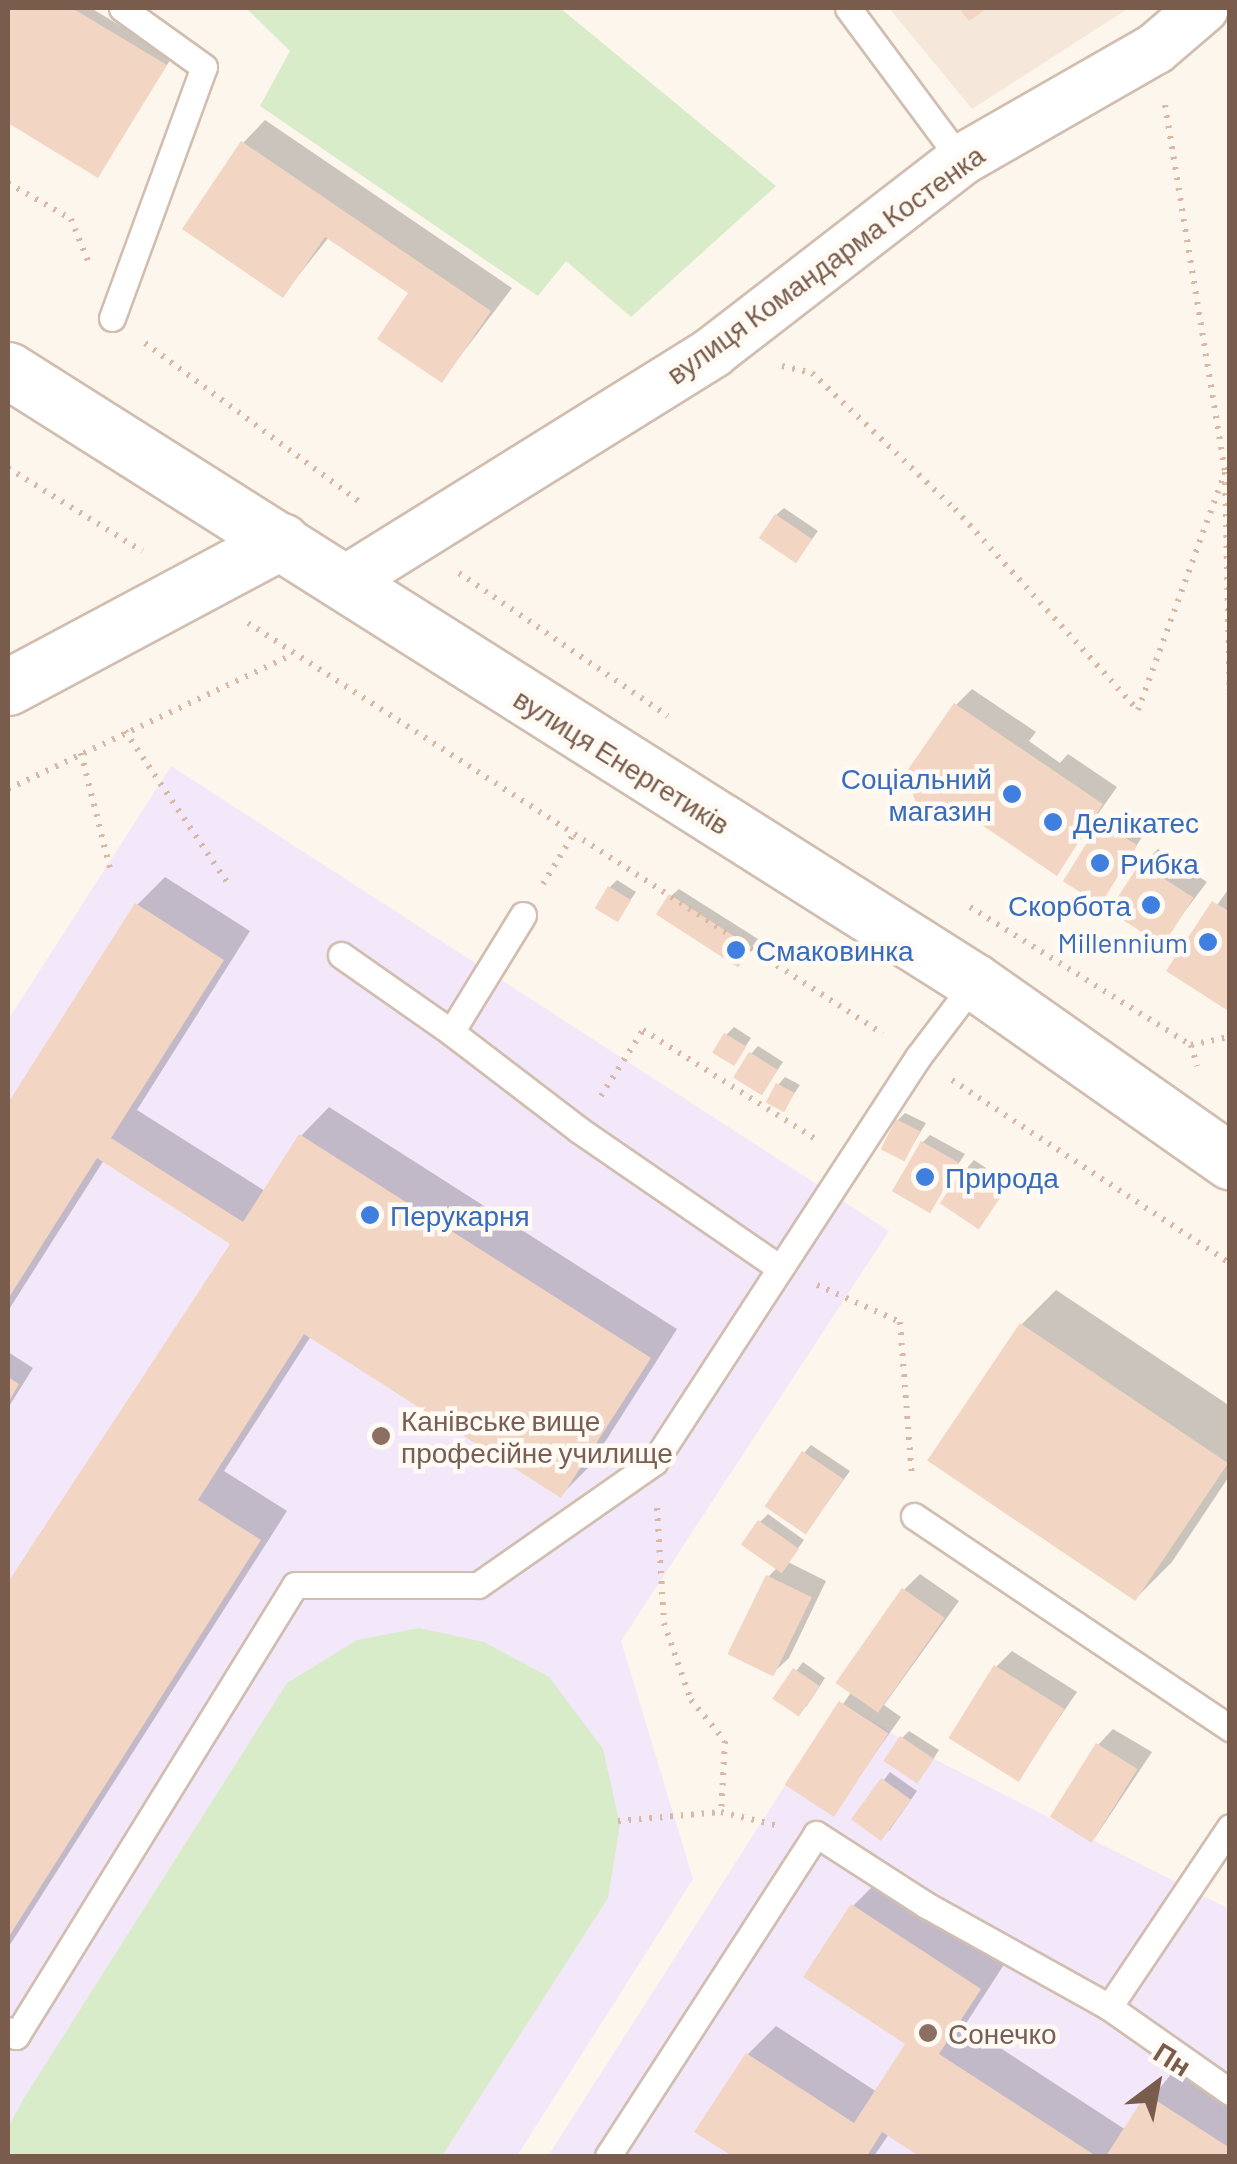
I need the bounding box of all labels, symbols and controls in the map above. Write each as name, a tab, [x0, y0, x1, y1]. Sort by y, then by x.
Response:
street label: вулиця Командарма Костенка	[660, 137, 990, 391]
street label: вулиця Енергетиків	[508, 681, 736, 841]
place label: Соціальний магазин	[841, 761, 992, 827]
marker: Соціальний магазин	[1001, 783, 1023, 805]
place label: Делікатес	[1073, 805, 1199, 839]
marker: Делікатес	[1042, 811, 1064, 833]
place label: Рибка	[1120, 846, 1199, 880]
marker: Рибка	[1089, 852, 1111, 874]
place label: Скорбота	[1008, 888, 1131, 922]
marker: Скорбота	[1140, 894, 1162, 916]
place label: Millennium	[1058, 925, 1188, 959]
marker: Millennium	[1197, 931, 1219, 953]
place label: Смаковинка	[756, 933, 914, 967]
marker: Смаковинка	[725, 939, 747, 961]
place label: Природа	[945, 1160, 1059, 1194]
marker: Природа	[914, 1166, 936, 1188]
place label: Перукарня	[390, 1198, 530, 1232]
marker: Перукарня	[359, 1204, 381, 1226]
place label: Канівське вище професійне училище	[401, 1403, 673, 1469]
marker: Канівське вище професійне училище	[370, 1425, 392, 1447]
place label: Сонечко	[948, 2016, 1057, 2050]
marker: Сонечко	[917, 2022, 939, 2044]
north arrow	[1107, 2034, 1207, 2134]
text: Пн	[1148, 2034, 1198, 2083]

